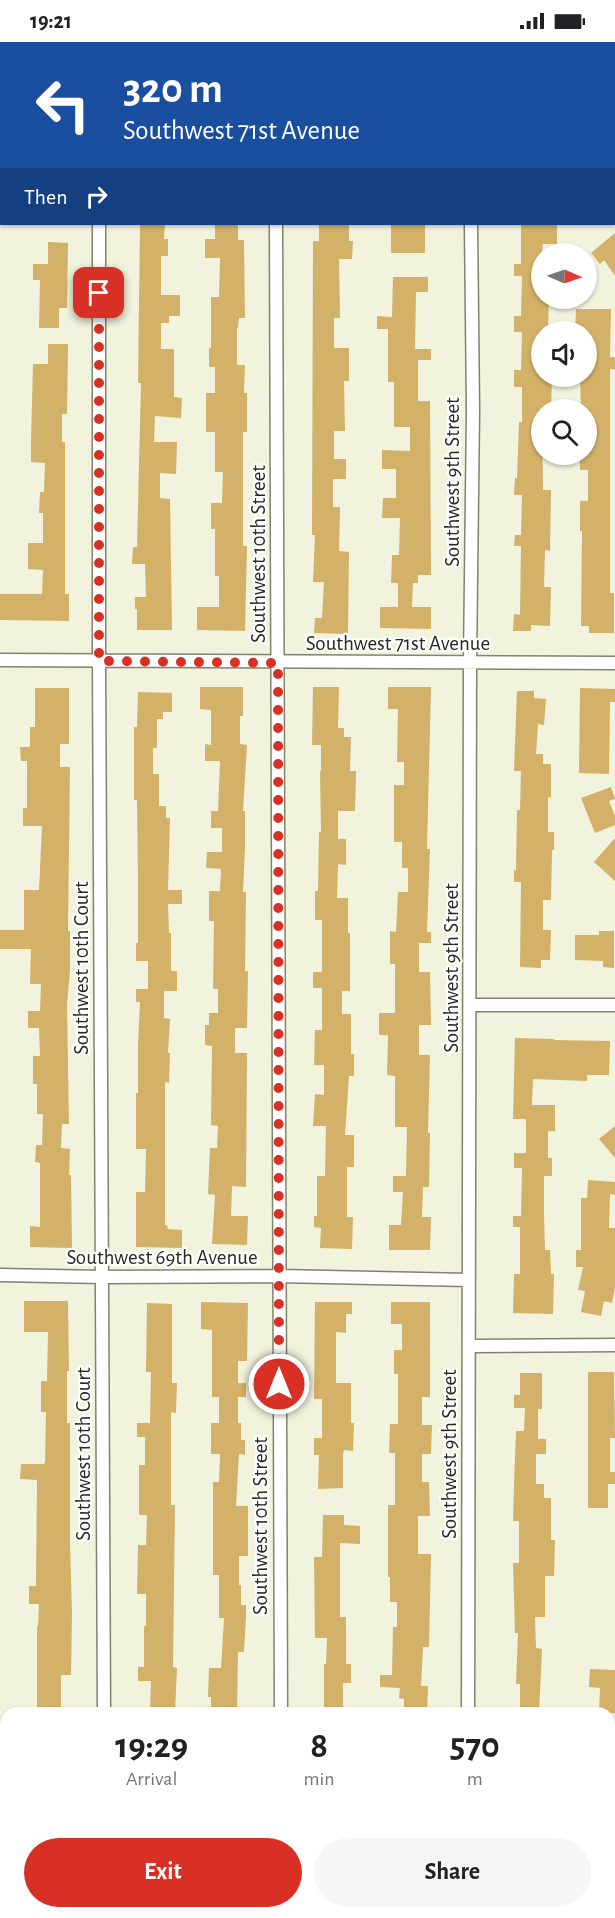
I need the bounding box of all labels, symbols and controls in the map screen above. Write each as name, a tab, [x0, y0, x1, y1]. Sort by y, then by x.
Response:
text: 19:21	[30, 10, 72, 32]
icon: left	[24, 66, 102, 144]
text: 320 m	[123, 68, 223, 110]
text: Southwest 71st Avenue	[123, 117, 360, 144]
icon: right	[80, 180, 113, 213]
text: Then	[24, 186, 68, 208]
north arrow	[531, 243, 597, 309]
map controls	[531, 243, 597, 465]
pin	[73, 267, 124, 318]
icon: arrive	[82, 276, 115, 309]
button: sound	[531, 321, 597, 387]
street label: Southwest 9th Street	[442, 397, 463, 567]
button: search	[531, 399, 597, 465]
street label: Southwest 10th Street	[248, 465, 269, 643]
street label: Southwest 71st Avenue	[306, 633, 490, 654]
street label: Southwest 10th Court	[71, 881, 92, 1055]
street label: Southwest 9th Street	[441, 883, 462, 1053]
street label: Southwest 69th Avenue	[66, 1247, 258, 1268]
position arrow	[247, 1352, 311, 1416]
street label: Southwest 10th Court	[73, 1367, 94, 1541]
street label: Southwest 9th Street	[439, 1369, 460, 1539]
street label: Southwest 10th Street	[250, 1437, 271, 1615]
text: 19:29	[115, 1728, 188, 1764]
text: 8	[310, 1728, 328, 1764]
text: 570	[450, 1728, 500, 1764]
text: Arrival	[126, 1769, 177, 1789]
text: min	[303, 1769, 335, 1789]
text: m	[467, 1769, 483, 1789]
button: Exit	[24, 1838, 302, 1907]
button: Share	[314, 1838, 591, 1907]

